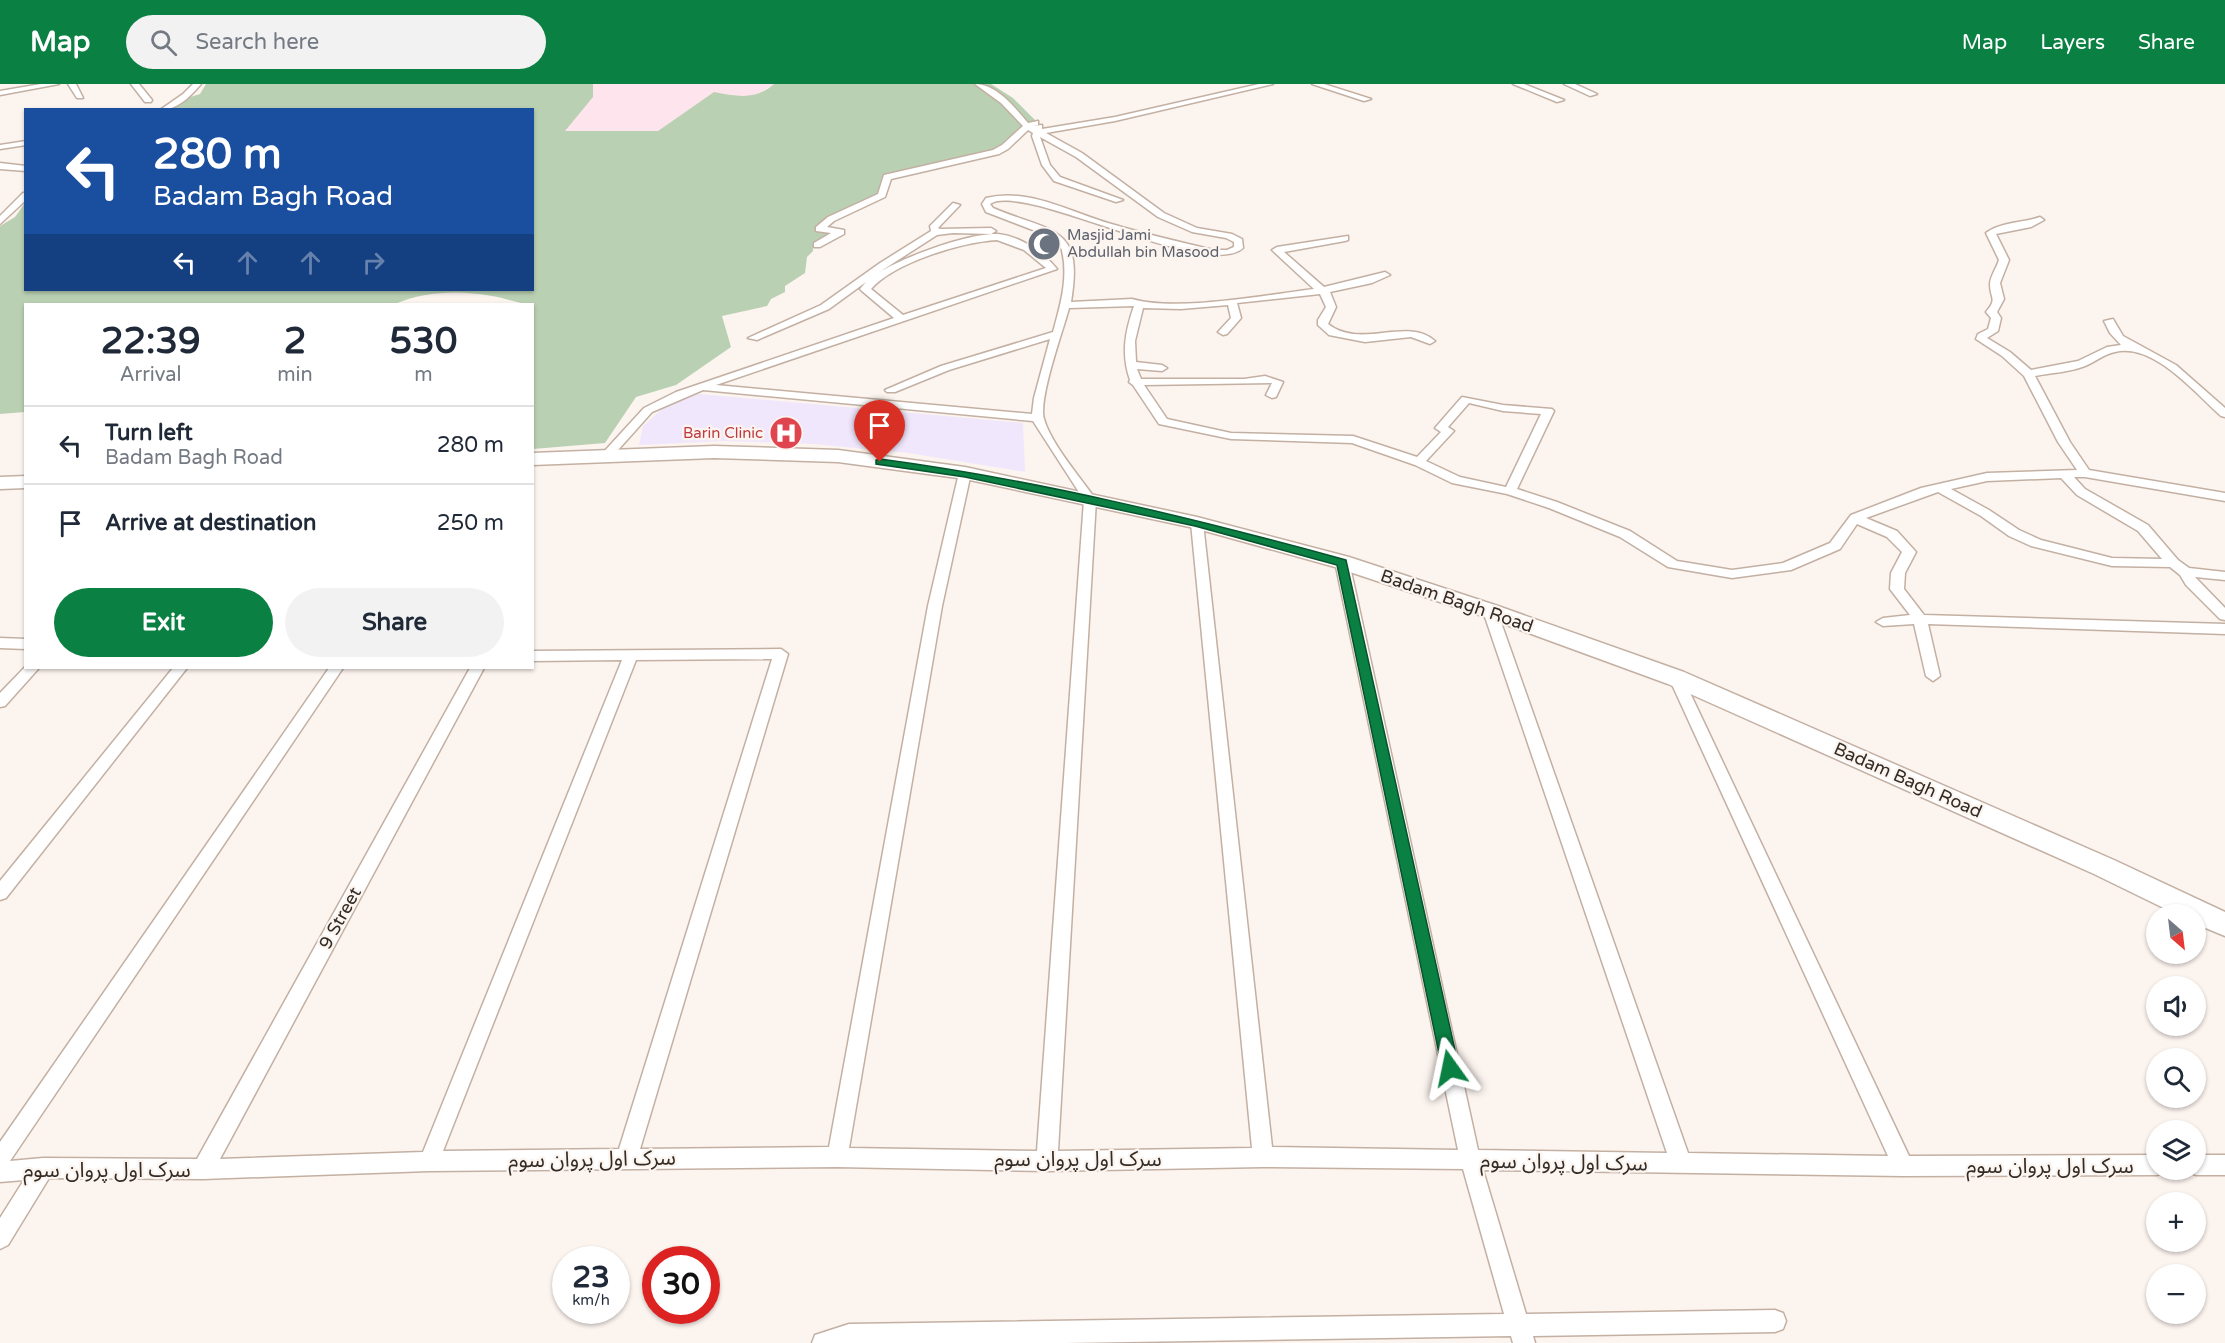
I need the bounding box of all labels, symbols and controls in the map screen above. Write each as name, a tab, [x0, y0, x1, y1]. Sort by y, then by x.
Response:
search box	[126, 15, 546, 69]
text: Map	[30, 25, 90, 59]
icon: search	[147, 26, 180, 59]
text: Search here	[195, 29, 319, 55]
text: Map	[1962, 30, 2007, 55]
text: Layers	[2040, 30, 2105, 55]
text: Share	[2138, 30, 2195, 55]
text: 280 m	[153, 129, 282, 180]
icon: left	[54, 132, 132, 210]
text: Badam Bagh Road	[153, 180, 393, 213]
mosque icon: Masjid Jami Abdullah bin Masood	[1026, 226, 1062, 262]
place label: Masjid Jami Abdullah bin Masood	[1067, 226, 1219, 261]
icon: left	[168, 246, 201, 279]
icon: ahead	[231, 246, 264, 279]
icon: ahead	[294, 246, 327, 279]
icon: right	[357, 246, 390, 279]
text: 22:39	[101, 320, 201, 363]
text: 2	[284, 320, 306, 363]
text: 530	[389, 320, 457, 363]
text: Arrival	[120, 363, 182, 387]
text: min	[277, 363, 313, 387]
text: m	[414, 363, 433, 387]
pin	[854, 400, 905, 462]
icon: arrive	[863, 409, 896, 442]
hospital icon: Barin Clinic	[768, 415, 804, 451]
text: Turn left	[105, 420, 193, 446]
place label: Barin Clinic	[683, 424, 763, 442]
icon: left	[54, 429, 87, 462]
text: 280 m	[437, 432, 504, 458]
text: Badam Bagh Road	[105, 446, 283, 470]
icon: arrive	[54, 507, 87, 540]
text: Arrive at destination	[105, 510, 316, 536]
text: 250 m	[437, 510, 504, 536]
street label: Badam Bagh Road	[1378, 565, 1536, 637]
button: Exit	[54, 588, 273, 657]
button: Share	[285, 588, 504, 657]
street label: Badam Bagh Road	[1830, 737, 1986, 823]
street label: 9 Street	[314, 883, 366, 953]
north arrow	[2146, 904, 2206, 964]
map controls	[2146, 904, 2206, 1324]
button: sound	[2146, 976, 2206, 1036]
position arrow	[1418, 1036, 1482, 1100]
button: search	[2146, 1048, 2206, 1108]
button: layers	[2146, 1120, 2206, 1180]
street label: سرک اول پروان سوم	[508, 1146, 676, 1176]
street label: سرک اول پروان سوم	[994, 1147, 1162, 1175]
street label: سرک اول پروان سوم	[1480, 1149, 1648, 1179]
street label: سرک اول پروان سوم	[1966, 1154, 2134, 1182]
street label: سرک اول پروان سوم	[23, 1158, 191, 1186]
button: +	[2146, 1192, 2206, 1252]
speed limit sign: 30	[642, 1246, 720, 1324]
text: 23	[572, 1259, 610, 1296]
button: −	[2146, 1264, 2206, 1324]
text: km/h	[572, 1291, 610, 1309]

